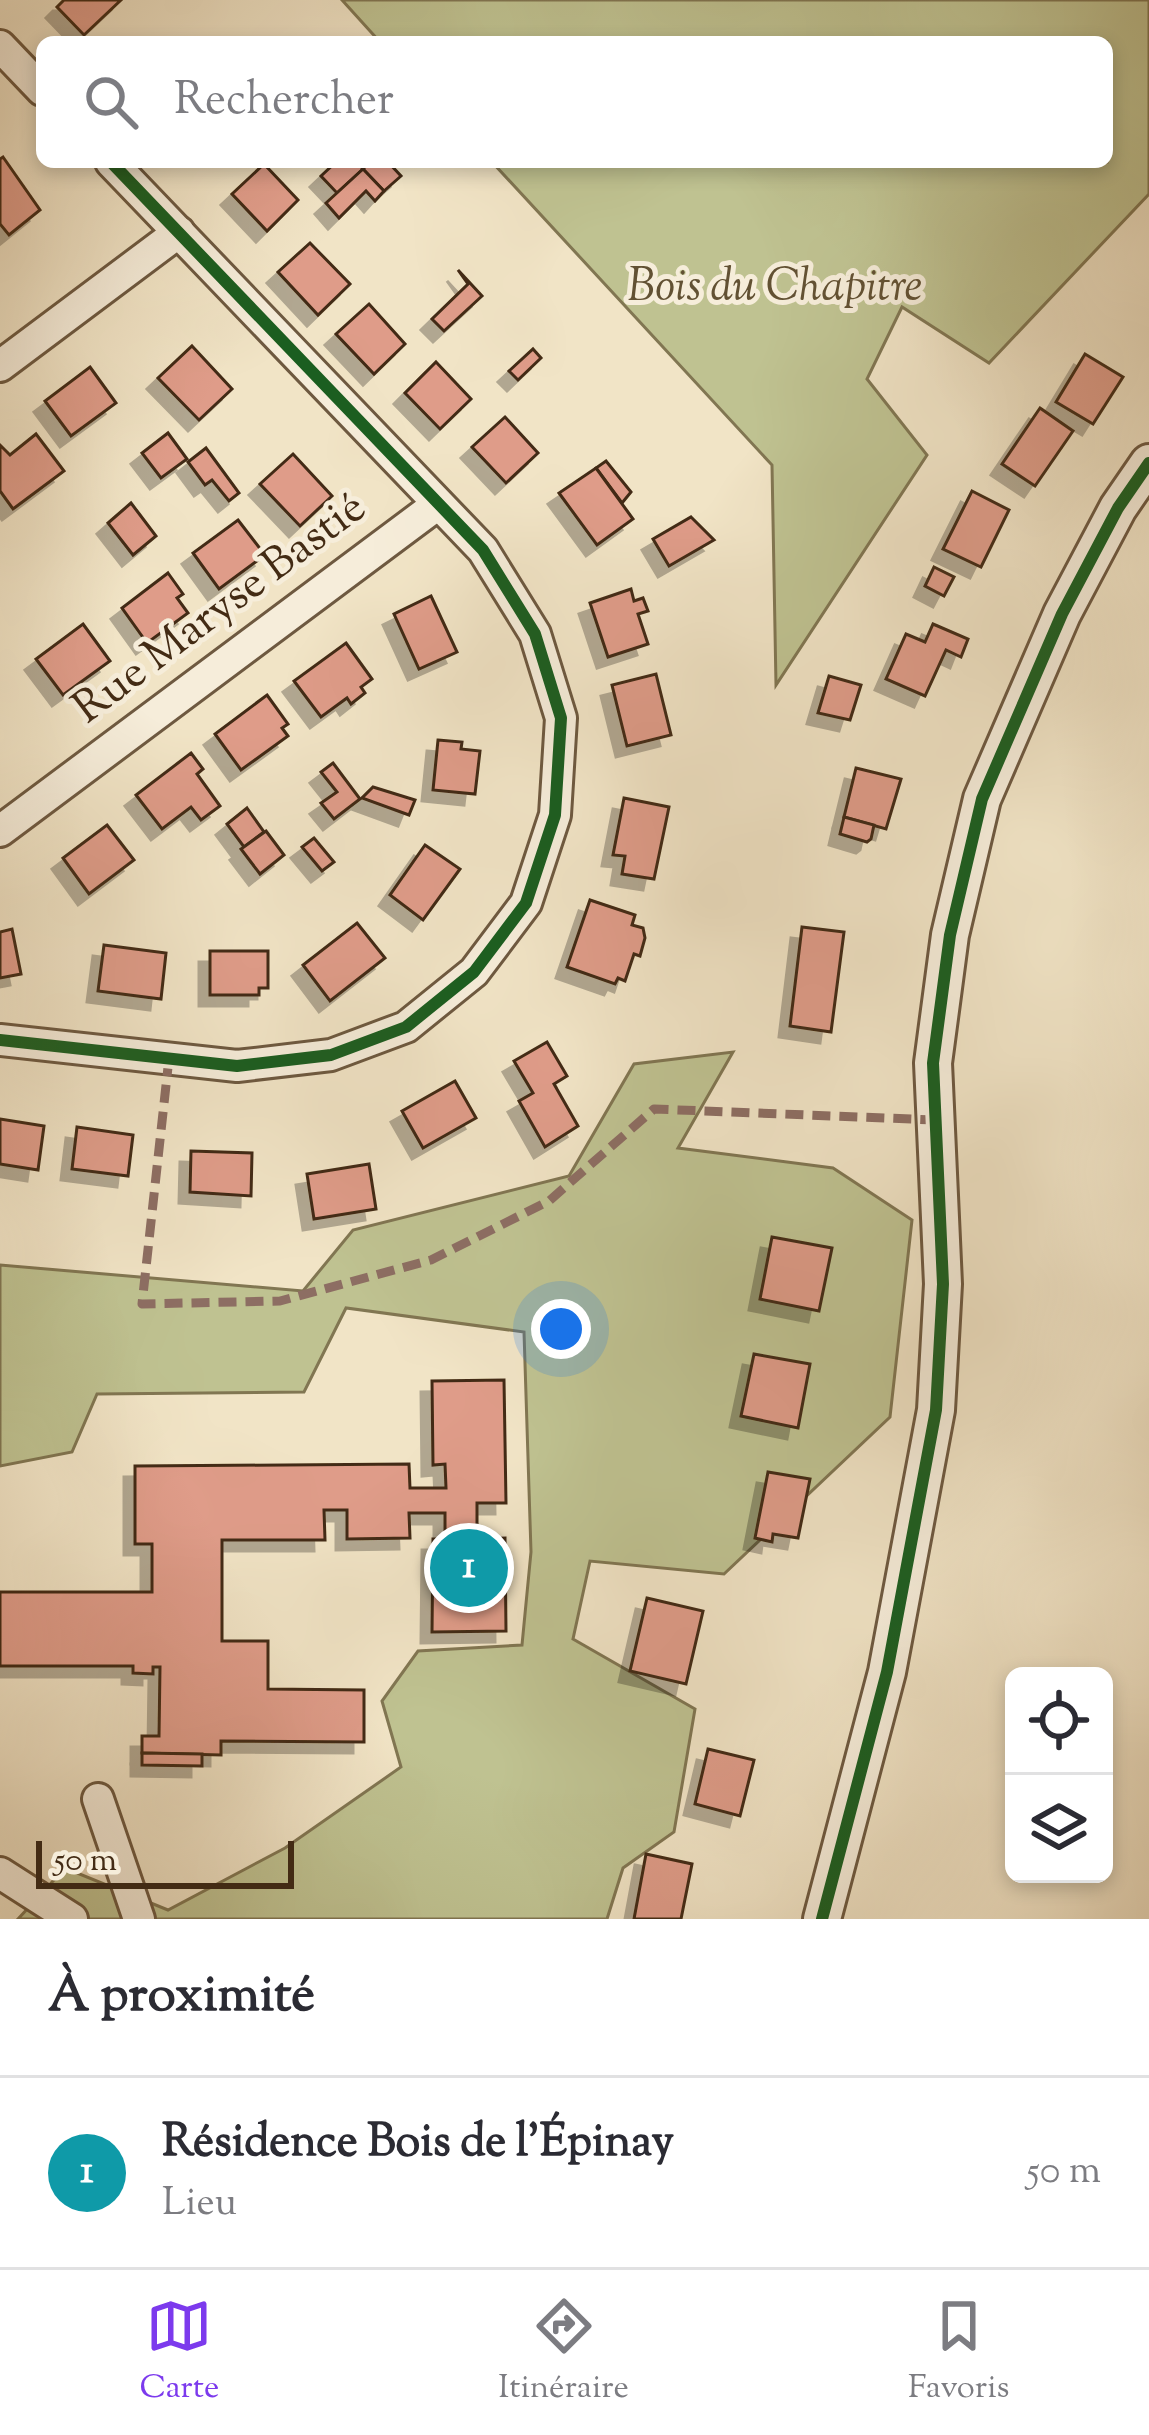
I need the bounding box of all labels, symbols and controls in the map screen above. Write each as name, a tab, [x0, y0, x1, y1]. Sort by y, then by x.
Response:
search box	[36, 36, 1113, 168]
icon: search	[78, 69, 144, 135]
text: Rechercher	[174, 70, 394, 135]
park label: Bois du Chapitre	[628, 256, 922, 321]
street label: Rue Maryse Bastié	[61, 478, 381, 742]
your location	[531, 1299, 591, 1359]
pin: 1	[430, 1523, 508, 1613]
map controls	[1005, 1667, 1113, 1883]
button: locate	[1005, 1667, 1113, 1775]
button: layers	[1005, 1775, 1113, 1883]
scale bar	[36, 1835, 294, 1888]
text: 50 m	[54, 1838, 117, 1886]
text: À proximité	[48, 1961, 315, 2034]
text: Résidence Bois de l'Épinay	[162, 2112, 674, 2177]
text: 1	[80, 2145, 94, 2201]
text: 50 m	[1026, 2145, 1101, 2201]
text: Lieu	[162, 2177, 237, 2233]
tab: Carte	[139, 2293, 219, 2413]
tab: Itinéraire	[498, 2293, 629, 2413]
tab: Favoris	[908, 2293, 1010, 2413]

